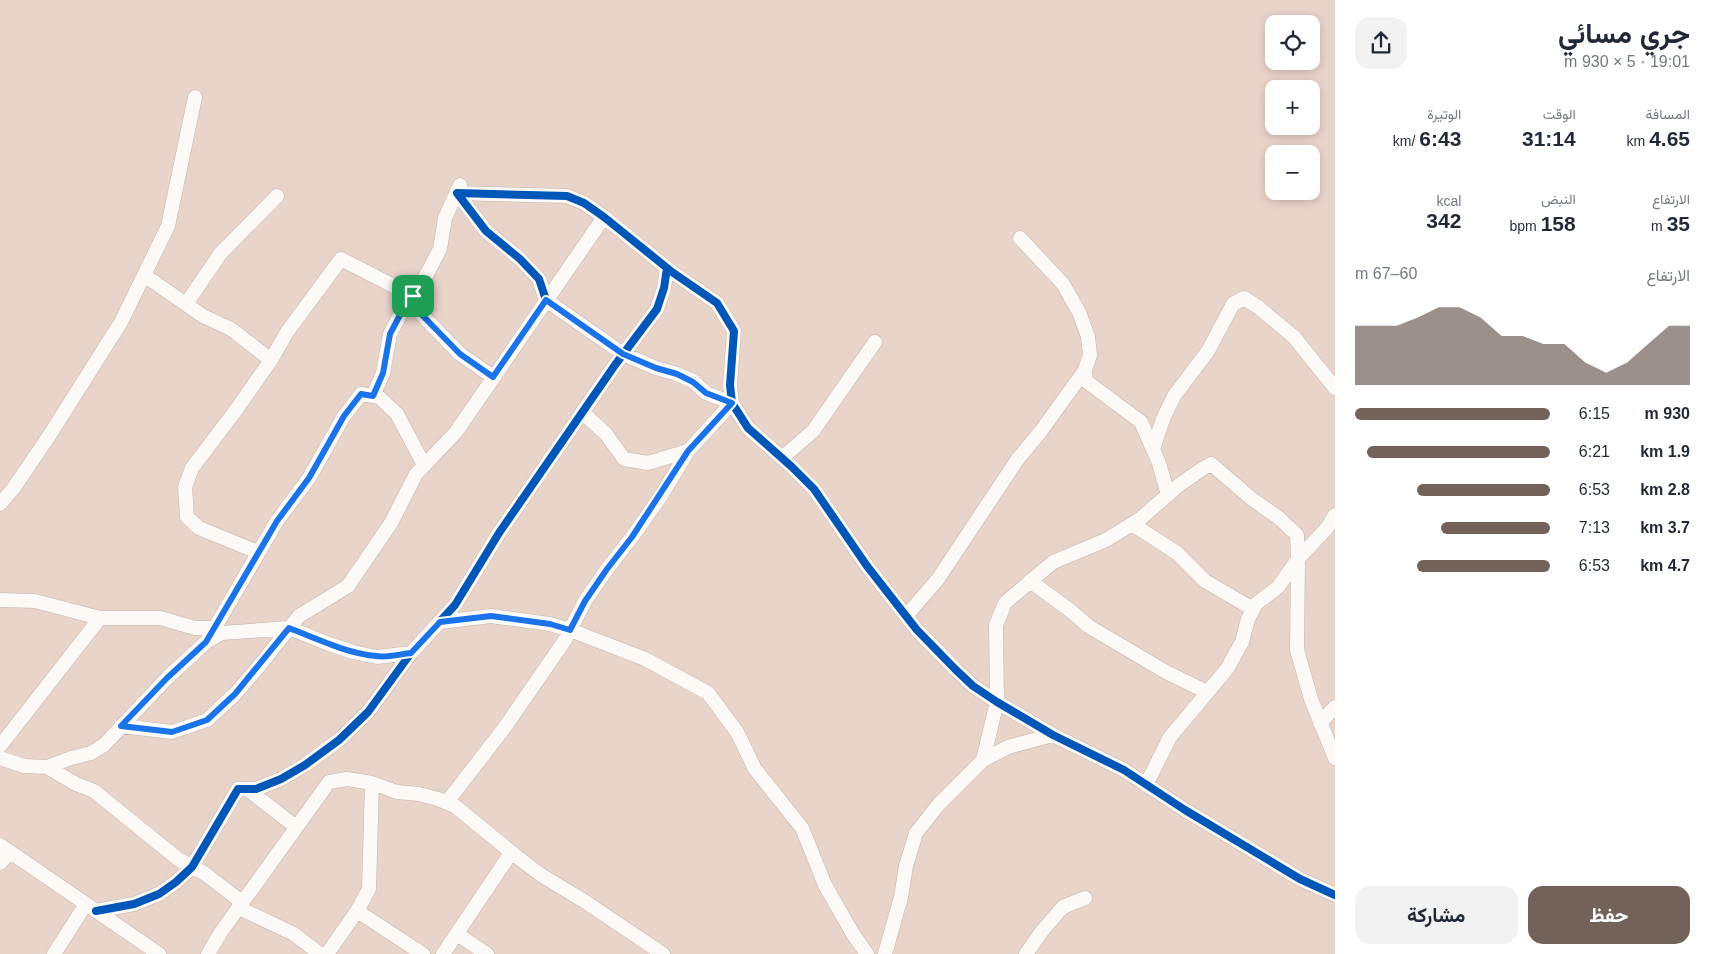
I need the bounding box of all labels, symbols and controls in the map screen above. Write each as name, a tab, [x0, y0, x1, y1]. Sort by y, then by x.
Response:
map controls	[1265, 15, 1320, 200]
button: locate	[1265, 15, 1320, 70]
button: share	[1355, 17, 1407, 69]
text: جري مسائي	[1558, 18, 1690, 49]
text: 19:01 · 5 × 930 m	[1564, 53, 1690, 70]
button: +	[1265, 80, 1320, 135]
text: الوتيرة	[1427, 106, 1461, 122]
text: الوقت	[1543, 106, 1576, 122]
text: المسافة	[1646, 106, 1690, 122]
text: 6:43	[1419, 127, 1461, 150]
text: 31:14	[1522, 127, 1576, 150]
text: 4.65	[1649, 127, 1690, 150]
text: /km	[1393, 133, 1419, 149]
text: km	[1627, 133, 1649, 149]
button: −	[1265, 145, 1320, 200]
text: النبض	[1541, 191, 1576, 207]
text: الارتفاع	[1652, 191, 1690, 207]
text: kcal	[1436, 193, 1461, 209]
text: 342	[1426, 209, 1461, 232]
text: 158	[1541, 212, 1576, 235]
text: 35	[1667, 212, 1690, 235]
text: bpm	[1510, 218, 1541, 234]
text: m	[1651, 218, 1667, 234]
text: 60–67 m	[1355, 265, 1417, 282]
text: الارتفاع	[1647, 267, 1690, 284]
pin	[392, 275, 434, 317]
icon: arrive	[399, 282, 427, 310]
text: 6:15	[1579, 405, 1610, 422]
text: 930 m	[1645, 405, 1690, 422]
text: 6:21	[1579, 443, 1610, 460]
text: 1.9 km	[1640, 443, 1690, 460]
text: 6:53	[1579, 481, 1610, 498]
text: 2.8 km	[1640, 481, 1690, 498]
text: 7:13	[1579, 519, 1610, 536]
text: 3.7 km	[1640, 519, 1690, 536]
text: 6:53	[1579, 557, 1610, 574]
text: 4.7 km	[1640, 557, 1690, 574]
button: مشاركة	[1355, 886, 1518, 944]
button: حفظ	[1528, 886, 1690, 944]

